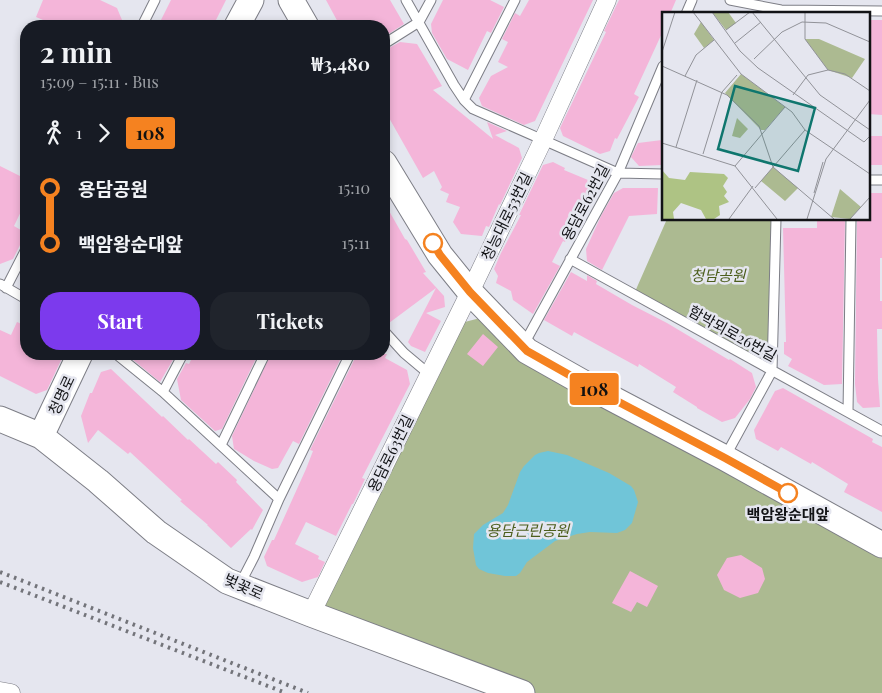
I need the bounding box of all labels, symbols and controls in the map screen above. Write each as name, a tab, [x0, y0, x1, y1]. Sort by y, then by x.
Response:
inset map	[662, 12, 870, 220]
text: 2 min	[40, 33, 112, 70]
text: ₩3,480	[311, 50, 370, 76]
text: 15:09 – 15:11 · Bus	[40, 71, 159, 92]
icon: walk	[40, 119, 68, 147]
icon: forward	[90, 119, 118, 147]
text: 108	[136, 121, 165, 145]
text: 1	[76, 122, 82, 143]
street label: 용담로62번길	[556, 160, 614, 244]
street label: 청능대로53번길	[476, 169, 536, 263]
text: 용담공원	[78, 175, 148, 201]
text: 15:10	[338, 177, 370, 198]
text: 백암왕순대앞	[78, 230, 183, 256]
text: 15:11	[342, 232, 370, 253]
unlabelled marker	[423, 233, 443, 253]
park label: 청담공원	[690, 265, 747, 285]
button: Start	[40, 292, 200, 350]
button: Tickets	[210, 292, 370, 350]
street label: 함박뫼로26번길	[685, 301, 781, 365]
street label: 청명로	[43, 372, 79, 418]
line badge: 108	[565, 373, 623, 405]
text: 108	[580, 377, 608, 401]
street label: 용담로63번길	[363, 411, 417, 495]
marker: 백암왕순대앞	[778, 483, 798, 503]
place label: 백암왕순대앞	[747, 504, 830, 524]
park label: 용담근린공원	[487, 520, 571, 540]
street label: 벚꽃로	[221, 568, 267, 604]

